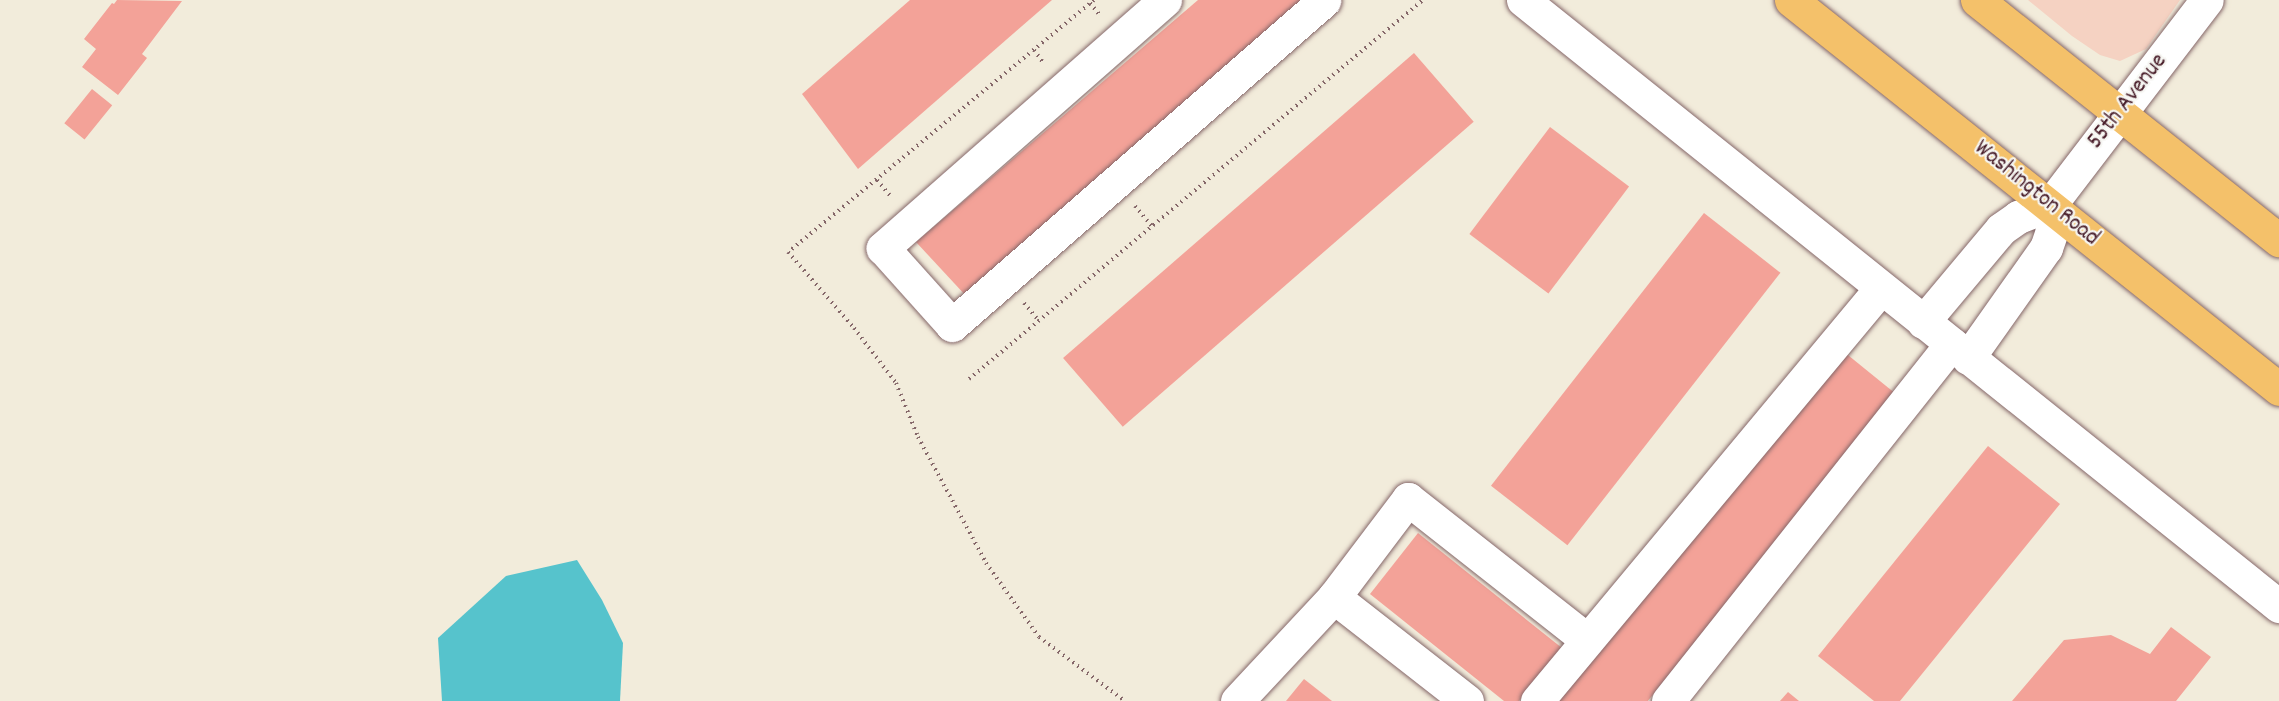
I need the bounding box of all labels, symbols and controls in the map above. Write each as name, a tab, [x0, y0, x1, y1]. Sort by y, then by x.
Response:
street label: 55th Avenue	[2082, 49, 2174, 155]
street label: Washington Road	[1967, 135, 2105, 253]

